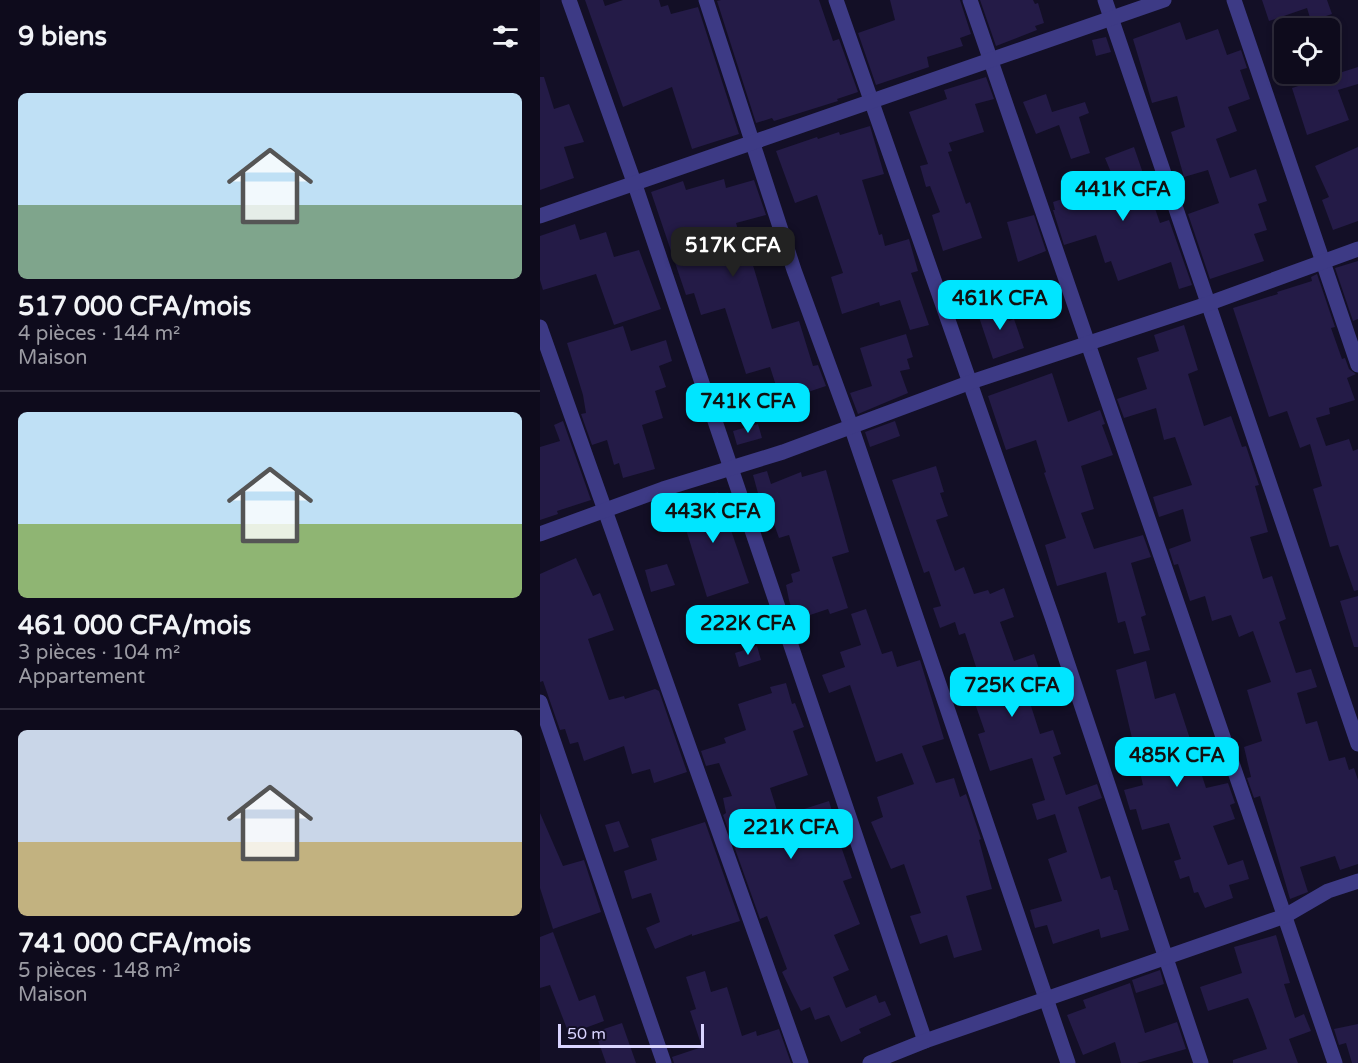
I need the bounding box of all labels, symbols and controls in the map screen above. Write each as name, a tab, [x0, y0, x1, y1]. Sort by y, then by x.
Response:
map controls	[1274, 18, 1340, 84]
button: locate	[1274, 18, 1340, 84]
icon: filters	[489, 20, 522, 53]
text: 9 biens	[18, 21, 107, 52]
icon: home	[216, 132, 324, 240]
pin: 441K CFA	[1061, 171, 1185, 222]
text: 441K CFA	[1075, 178, 1171, 202]
pin: 517K CFA	[671, 227, 795, 278]
text: 517K CFA	[685, 234, 781, 258]
pin: 461K CFA	[938, 280, 1062, 331]
text: 461K CFA	[952, 287, 1048, 311]
text: 517 000 CFA/mois	[18, 291, 251, 322]
text: 4 pièces · 144 m²	[18, 322, 180, 346]
text: Maison	[18, 346, 87, 370]
pin: 741K CFA	[686, 383, 810, 434]
text: 741K CFA	[700, 390, 796, 414]
icon: home	[216, 451, 324, 559]
pin: 443K CFA	[651, 493, 775, 544]
text: 443K CFA	[665, 500, 761, 524]
pin: 222K CFA	[686, 605, 810, 656]
text: 461 000 CFA/mois	[18, 610, 251, 641]
text: 222K CFA	[700, 612, 796, 636]
text: 3 pièces · 104 m²	[18, 641, 180, 665]
text: Appartement	[18, 665, 145, 689]
pin: 725K CFA	[950, 667, 1074, 718]
text: 725K CFA	[964, 674, 1060, 698]
pin: 485K CFA	[1115, 737, 1239, 788]
text: 485K CFA	[1129, 744, 1225, 768]
icon: home	[216, 769, 324, 877]
pin: 221K CFA	[729, 809, 853, 860]
text: 221K CFA	[743, 816, 839, 840]
text: 741 000 CFA/mois	[18, 928, 251, 959]
text: 5 pièces · 148 m²	[18, 959, 180, 983]
text: Maison	[18, 983, 87, 1007]
scale bar	[558, 1021, 704, 1048]
text: 50 m	[567, 1024, 606, 1044]

